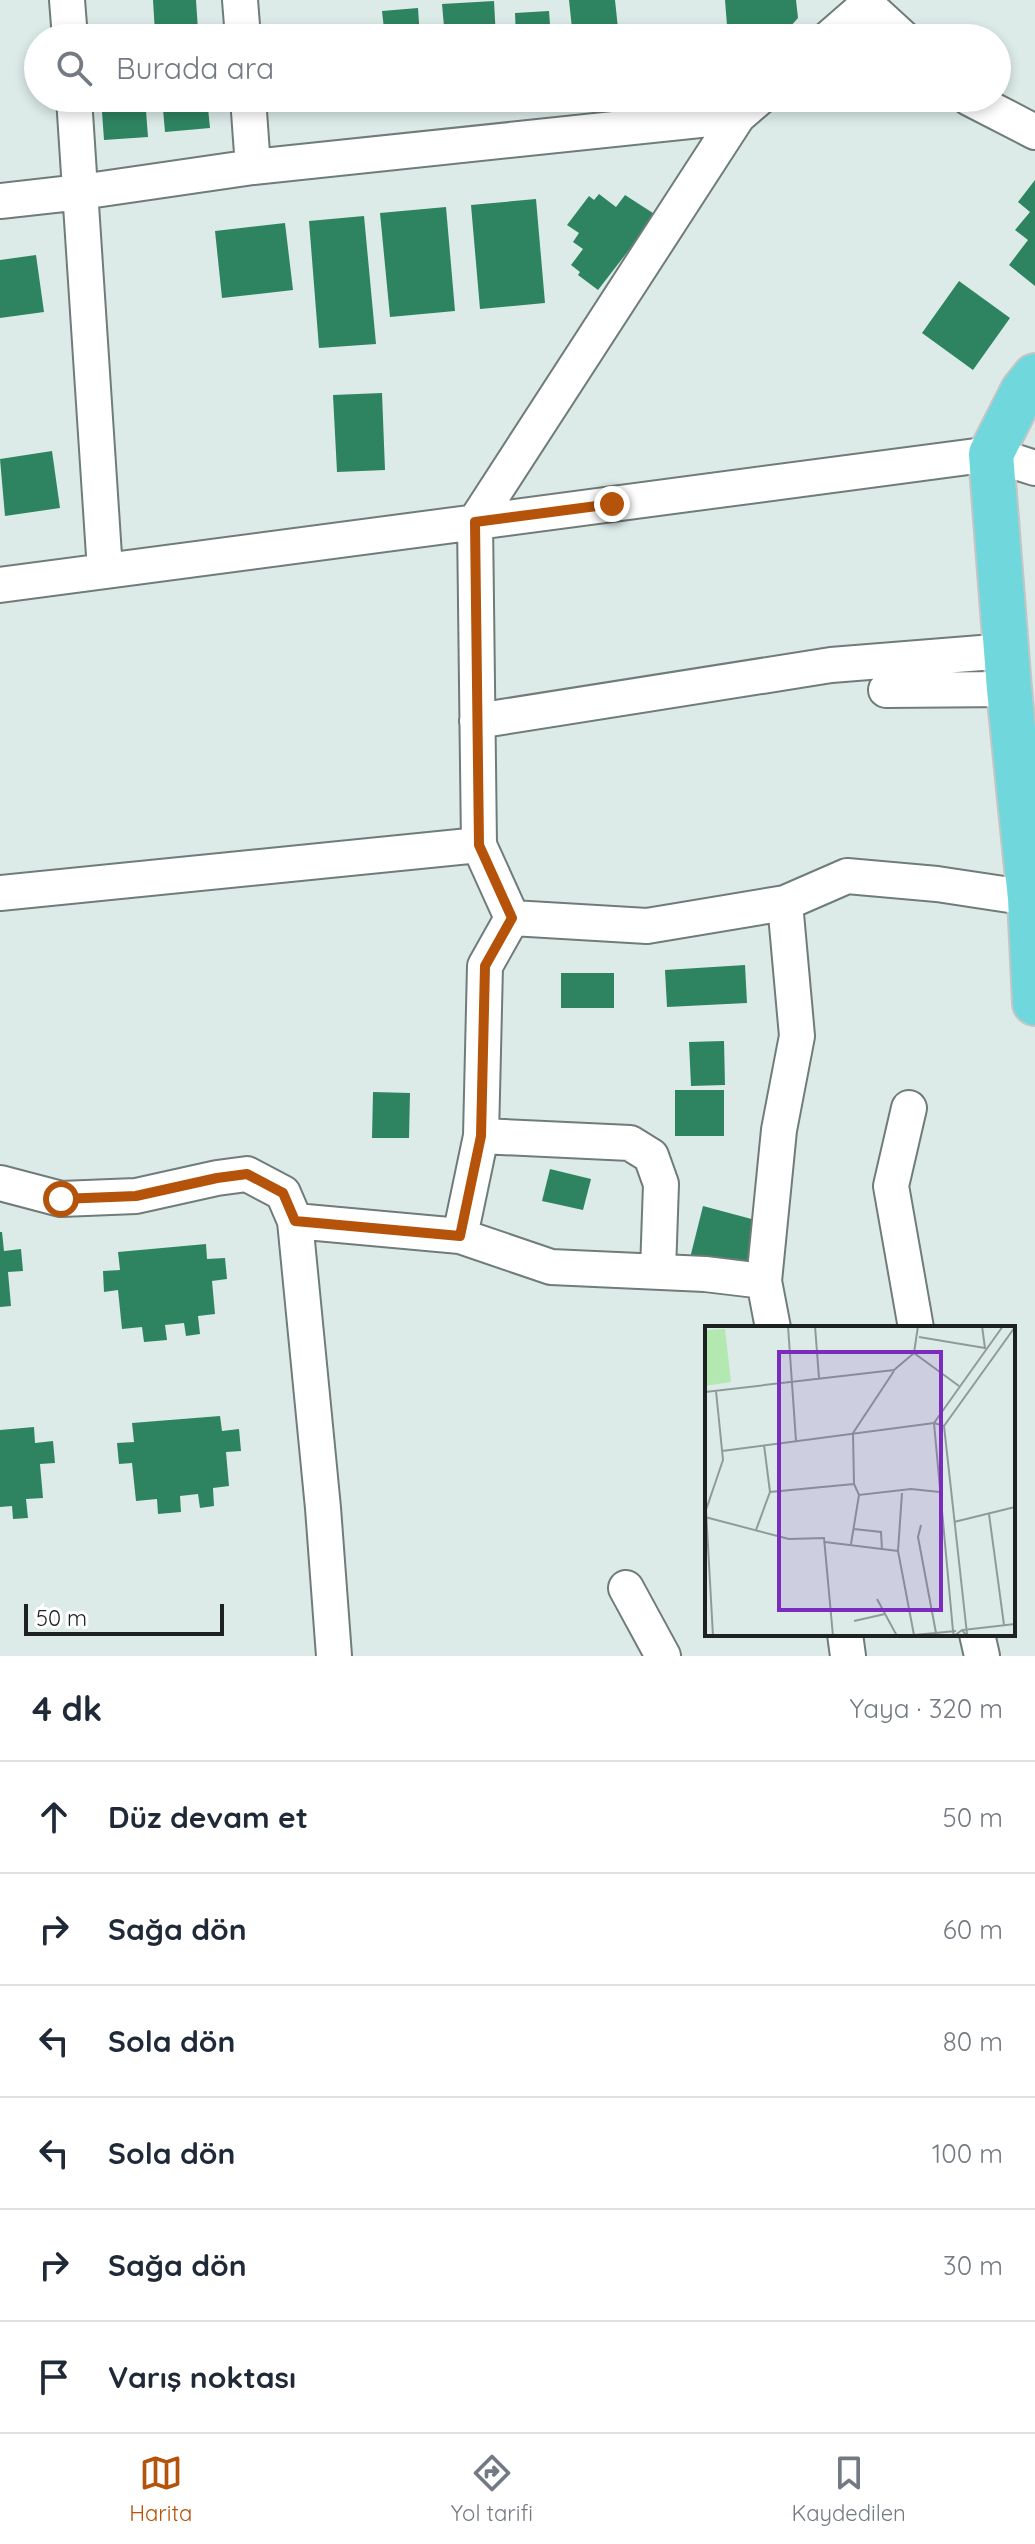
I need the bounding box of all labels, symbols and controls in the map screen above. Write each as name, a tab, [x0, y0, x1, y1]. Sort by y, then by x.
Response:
search box	[24, 24, 1011, 112]
icon: search	[52, 46, 96, 90]
text: Burada ara	[116, 49, 274, 87]
route end	[594, 486, 630, 522]
route start	[43, 1181, 79, 1217]
inset map	[705, 1326, 1015, 1636]
scale bar	[24, 1600, 224, 1636]
text: 50 m	[36, 1604, 87, 1632]
text: 4 dk	[32, 1687, 102, 1730]
text: Yaya · 320 m	[849, 1692, 1003, 1725]
icon: ahead	[32, 1795, 76, 1839]
text: Düz devam et	[108, 1798, 308, 1836]
text: 50 m	[943, 1801, 1003, 1834]
icon: right	[32, 1907, 76, 1951]
text: Sağa dön	[108, 1910, 247, 1948]
text: 60 m	[943, 1913, 1003, 1946]
icon: left	[32, 2019, 76, 2063]
text: Sola dön	[108, 2022, 235, 2060]
text: 80 m	[943, 2025, 1003, 2058]
icon: left	[32, 2131, 76, 2175]
text: Sola dön	[108, 2134, 235, 2172]
text: 100 m	[932, 2137, 1003, 2170]
icon: right	[32, 2243, 76, 2287]
text: Sağa dön	[108, 2246, 247, 2284]
text: 30 m	[943, 2249, 1003, 2282]
icon: arrive	[32, 2355, 76, 2399]
text: Varış noktası	[108, 2358, 296, 2396]
tab: Harita	[129, 2451, 192, 2527]
tab: Yol tarifi	[451, 2451, 533, 2527]
tab: Kaydedilen	[791, 2451, 906, 2527]

